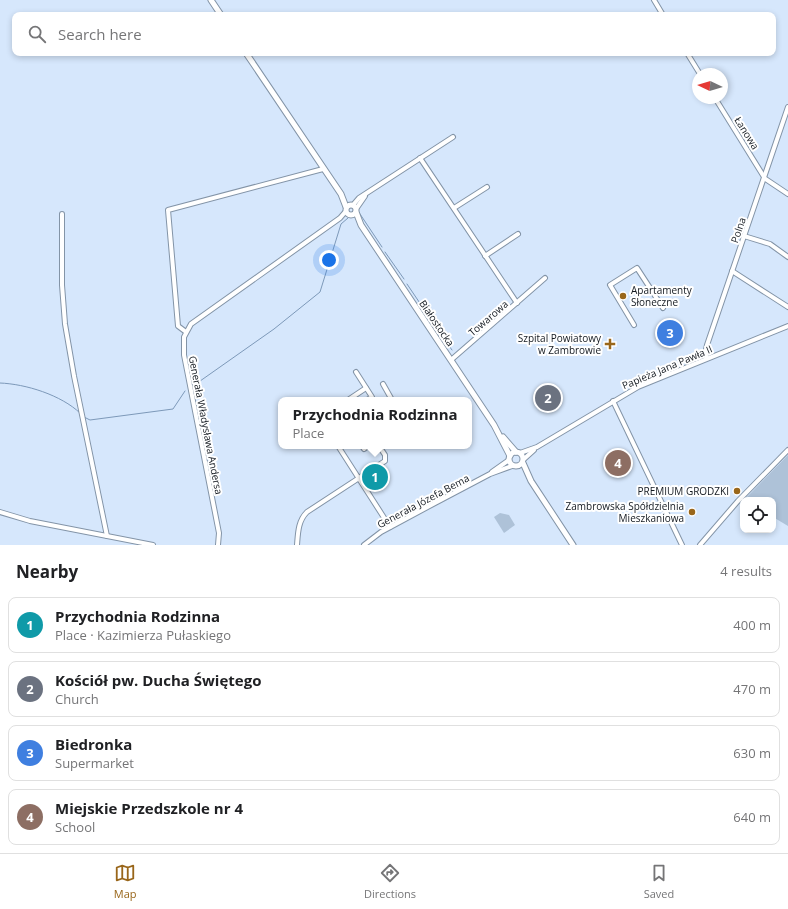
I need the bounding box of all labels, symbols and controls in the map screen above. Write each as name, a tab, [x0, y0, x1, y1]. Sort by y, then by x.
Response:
search box	[12, 12, 776, 56]
icon: search	[26, 23, 48, 45]
text: Search here	[58, 24, 142, 44]
north arrow	[692, 68, 728, 104]
street label: Łanowa	[731, 114, 763, 152]
street label: Polna	[727, 215, 749, 245]
your location	[319, 250, 339, 270]
place label: Apartamenty Słoneczne	[631, 283, 693, 309]
marker: Apartamenty Słoneczne	[618, 291, 628, 301]
street label: Białostocka	[416, 297, 458, 349]
street label: Towarowa	[465, 297, 511, 339]
pin: 3	[657, 318, 683, 348]
place label: Szpital Powiatowy w Zambrowie	[518, 331, 602, 357]
marker: Szpital Powiatowy w Zambrowie	[604, 338, 616, 350]
street label: Papieża Jana Pawła II	[620, 342, 714, 392]
street label: Generała Władysława Andersa	[186, 355, 226, 495]
pin: 2	[535, 383, 561, 413]
popup	[278, 397, 472, 449]
text: Przychodnia Rodzinna	[292, 404, 458, 424]
text: Place	[292, 424, 324, 442]
pin: 4	[605, 448, 631, 478]
pin: 1	[362, 462, 388, 492]
street label: Generała Józefa Bema	[375, 471, 471, 531]
place label: PREMIUM GRODZKI	[637, 484, 729, 498]
marker: PREMIUM GRODZKI	[732, 486, 742, 496]
map controls	[740, 497, 776, 533]
button: locate	[740, 497, 776, 533]
place label: Zambrowska Spółdzielnia Mieszkaniowa	[565, 499, 684, 525]
marker: Zambrowska Spółdzielnia Mieszkaniowa	[687, 507, 697, 517]
text: Nearby	[16, 560, 78, 583]
text: 4 results	[720, 562, 772, 580]
text: Przychodnia Rodzinna	[55, 606, 220, 626]
text: 1	[26, 616, 34, 634]
text: 400 m	[733, 616, 771, 634]
text: Place · Kazimierza Pułaskiego	[55, 626, 231, 644]
text: Kościół pw. Ducha Świętego	[55, 670, 261, 690]
text: 2	[26, 680, 34, 698]
text: 470 m	[733, 680, 771, 698]
text: Church	[55, 690, 99, 708]
text: Biedronka	[55, 734, 132, 754]
text: 3	[26, 744, 34, 762]
text: 630 m	[733, 744, 771, 762]
text: Supermarket	[55, 754, 134, 772]
text: Miejskie Przedszkole nr 4	[55, 798, 243, 818]
text: 4	[26, 808, 34, 826]
text: 640 m	[733, 808, 771, 826]
text: School	[55, 818, 95, 836]
tab: Map	[114, 862, 137, 901]
tab: Directions	[364, 862, 416, 901]
tab: Saved	[644, 862, 674, 901]

